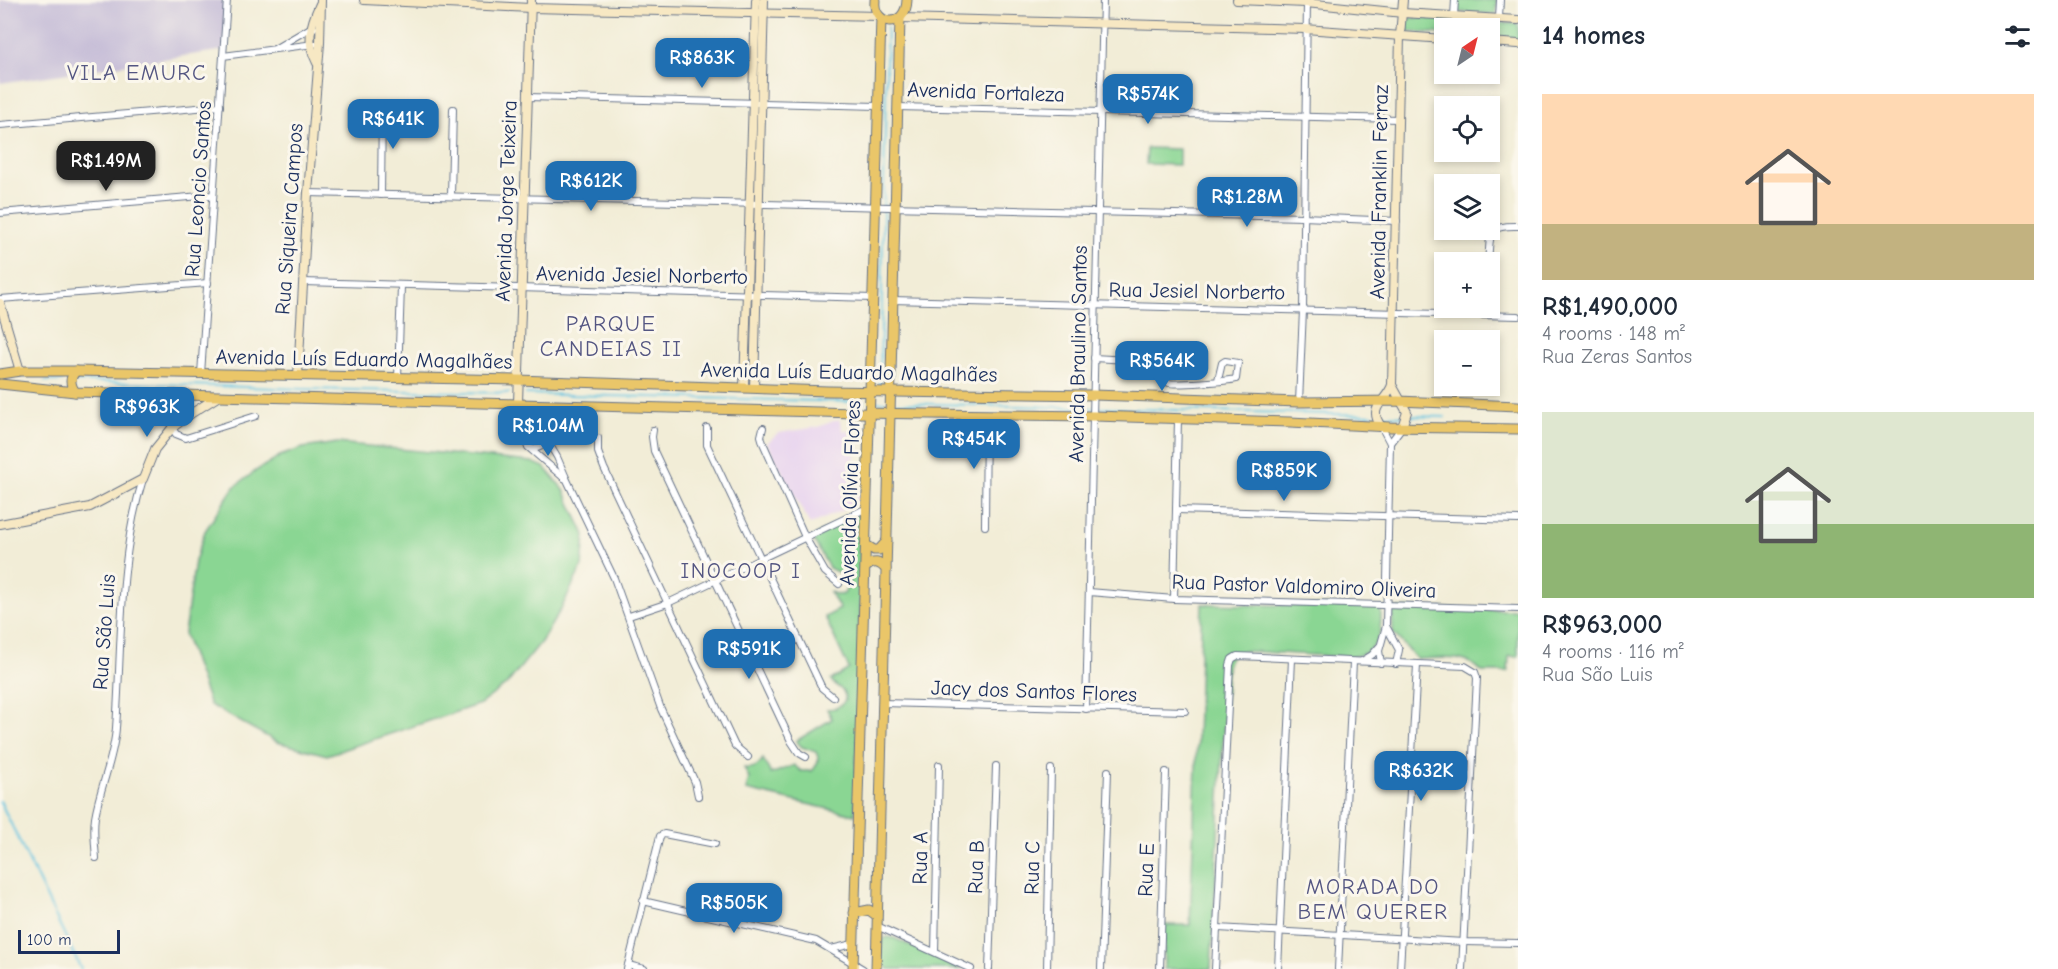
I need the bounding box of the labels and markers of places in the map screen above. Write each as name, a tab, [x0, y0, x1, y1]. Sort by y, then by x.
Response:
pin: R$863K	[653, 38, 751, 89]
pin: R$574K	[1099, 74, 1197, 125]
pin: R$641K	[344, 99, 442, 150]
pin: R$1.49M	[51, 141, 161, 192]
pin: R$612K	[542, 161, 640, 212]
pin: R$1.28M	[1192, 177, 1302, 228]
pin: R$564K	[1113, 341, 1211, 392]
pin: R$963K	[98, 387, 196, 438]
pin: R$1.04M	[493, 406, 603, 457]
pin: R$454K	[925, 419, 1023, 470]
pin: R$859K	[1235, 451, 1333, 502]
pin: R$591K	[700, 629, 798, 680]
pin: R$632K	[1372, 751, 1470, 802]
pin: R$505K	[685, 883, 783, 934]

